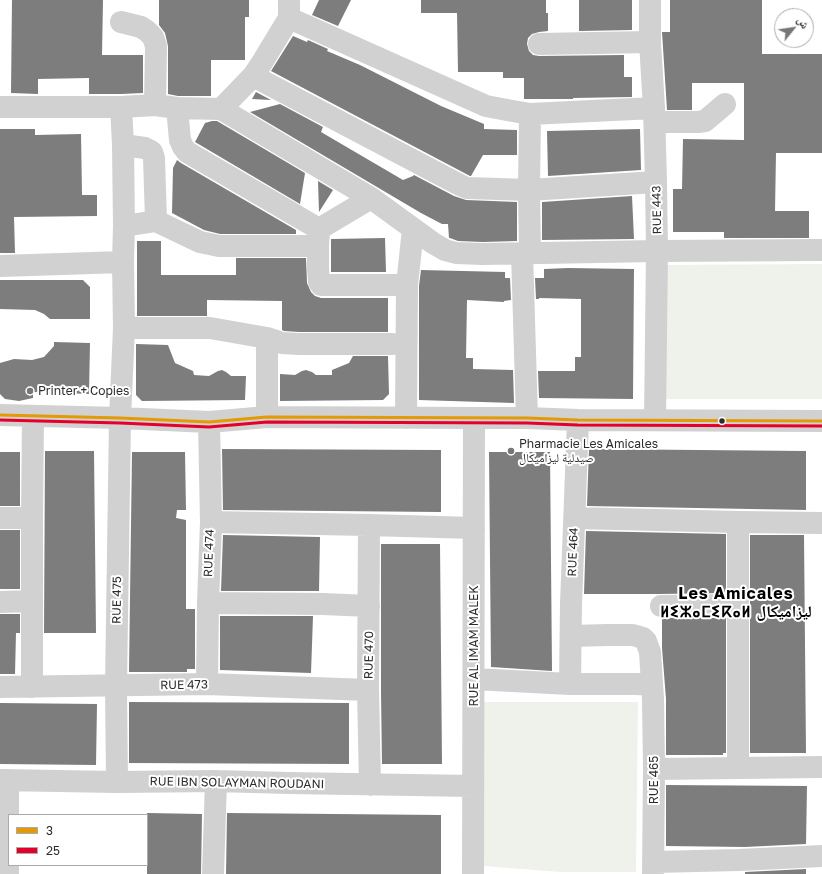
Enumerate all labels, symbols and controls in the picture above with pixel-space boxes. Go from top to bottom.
north arrow [774,8,814,48]
text: ش [795,14,813,31]
street label: RUE 443 [649,185,665,235]
place label: Printer + Copies [38,384,129,398]
marker: Printer + Copies [25,386,35,396]
unlabelled marker [717,416,727,426]
place label: Pharmacie Les Amicales صيدلية ليزاميكال [519,437,658,465]
marker: Pharmacie Les Amicales صيدلية ليزاميكال [506,446,516,456]
street label: RUE 464 [565,527,581,577]
street label: RUE 474 [201,529,217,577]
street label: RUE 475 [109,576,125,624]
district label: Les Amicales ⵍⵉⵣⴰⵎⵉⴽⴰⵍ ليزاميكال [665,584,807,622]
street label: RUE AL IMAM MALEK [467,585,481,707]
street label: RUE 470 [361,631,377,679]
street label: RUE 473 [160,677,208,693]
street label: RUE 465 [647,756,661,804]
street label: RUE IBN SOLAYMAN ROUDANI [150,774,324,792]
legend [8,814,148,866]
text: 3 [46,823,53,838]
text: 25 [46,843,60,858]

